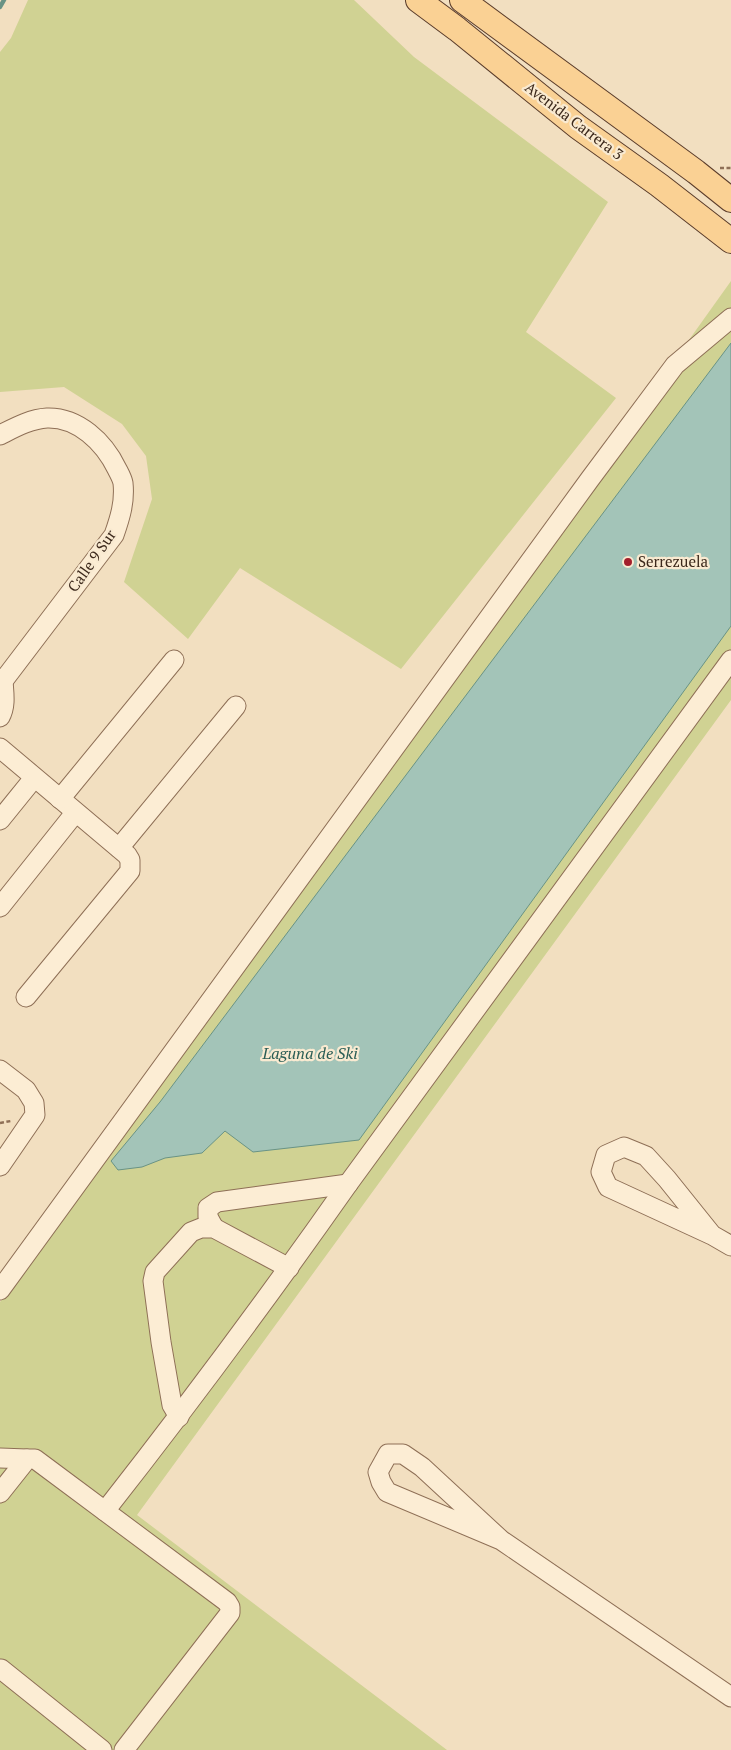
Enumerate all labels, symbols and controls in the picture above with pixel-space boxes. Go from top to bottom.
street label: Avenida Carrera 3 [521,77,628,164]
street label: Calle 9 Sur [62,525,120,595]
place label: Serrezuela [638,551,708,571]
marker: Serrezuela [622,556,634,568]
water label: Laguna de Ski [261,1042,358,1064]

